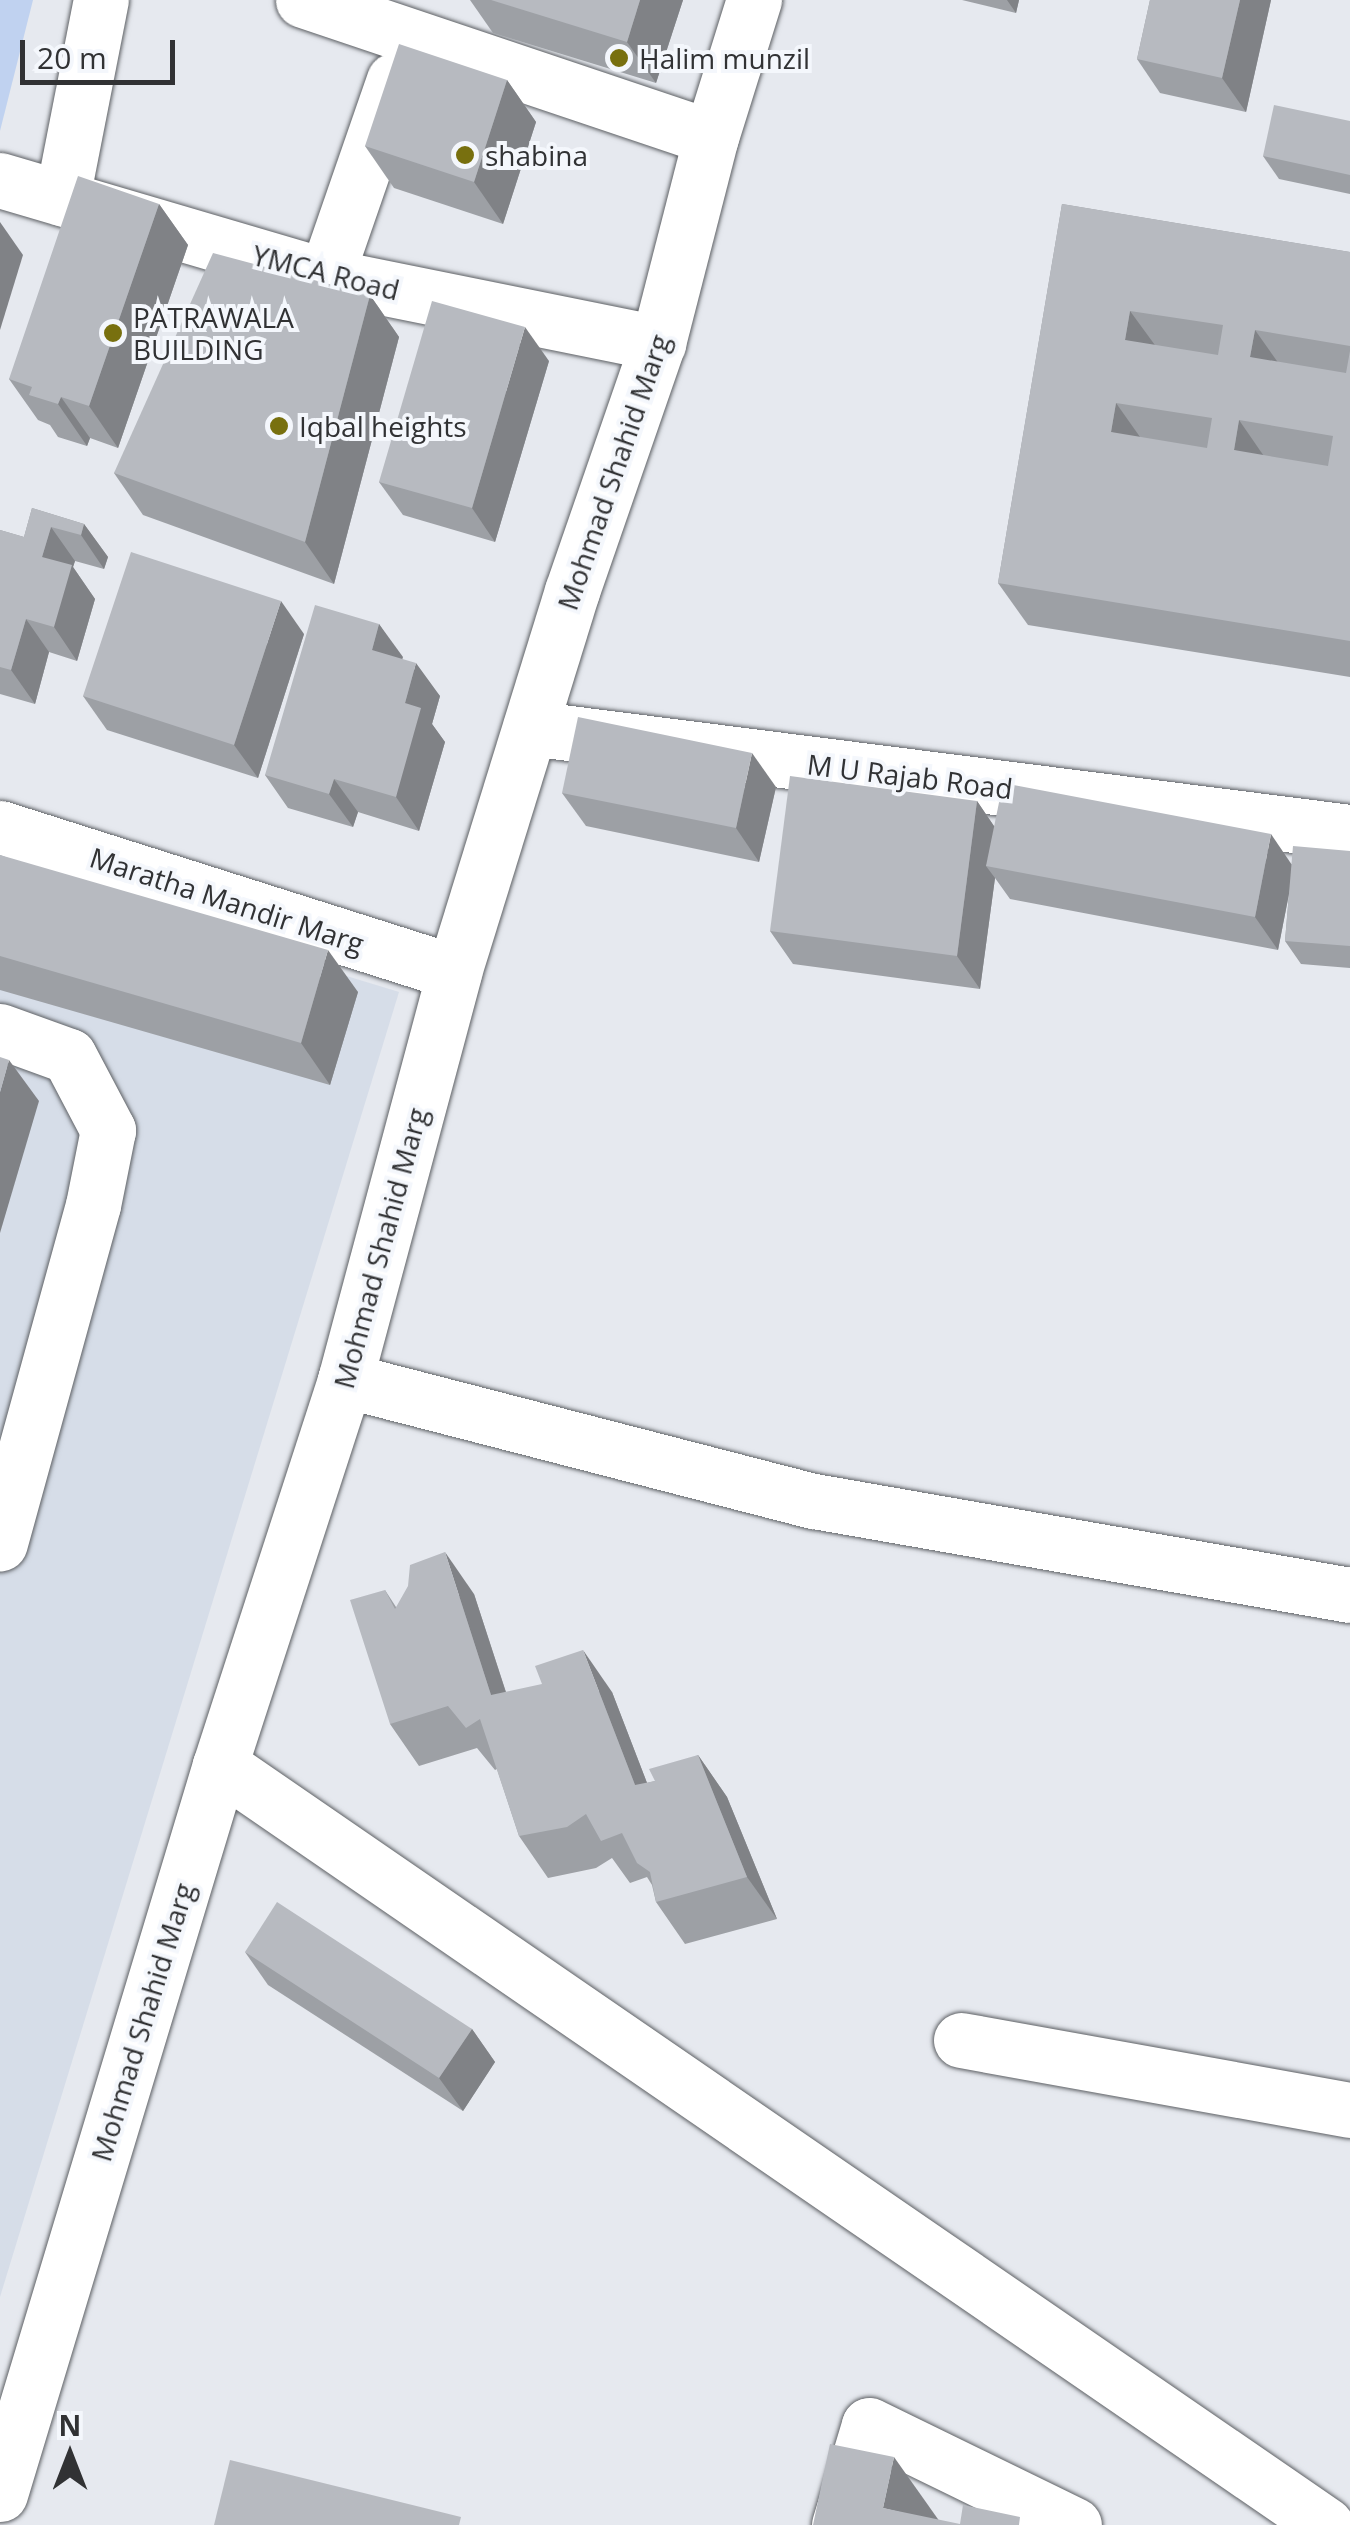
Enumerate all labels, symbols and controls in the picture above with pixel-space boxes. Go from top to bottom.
scale bar [25,20,180,82]
text: 20 m [37,37,107,78]
place label: Halim munzil [639,41,810,75]
marker: Halim munzil [608,47,630,69]
place label: shabina [485,138,588,172]
marker: shabina [454,144,476,166]
street label: YMCA Road [249,238,403,306]
place label: PATRAWALA BUILDING [133,300,294,366]
marker: PATRAWALA BUILDING [102,322,124,344]
street label: Mohmad Shahid Marg [550,330,676,614]
place label: Iqbal heights [299,409,467,443]
marker: Iqbal heights [268,415,290,437]
street label: M U Rajab Road [805,747,1015,805]
street label: Maratha Mandir Marg [86,840,368,960]
street label: Mohmad Shahid Marg [326,1104,434,1392]
street label: Mohmad Shahid Marg [84,1879,200,2165]
north arrow [20,2405,120,2505]
text: N [59,2406,81,2444]

